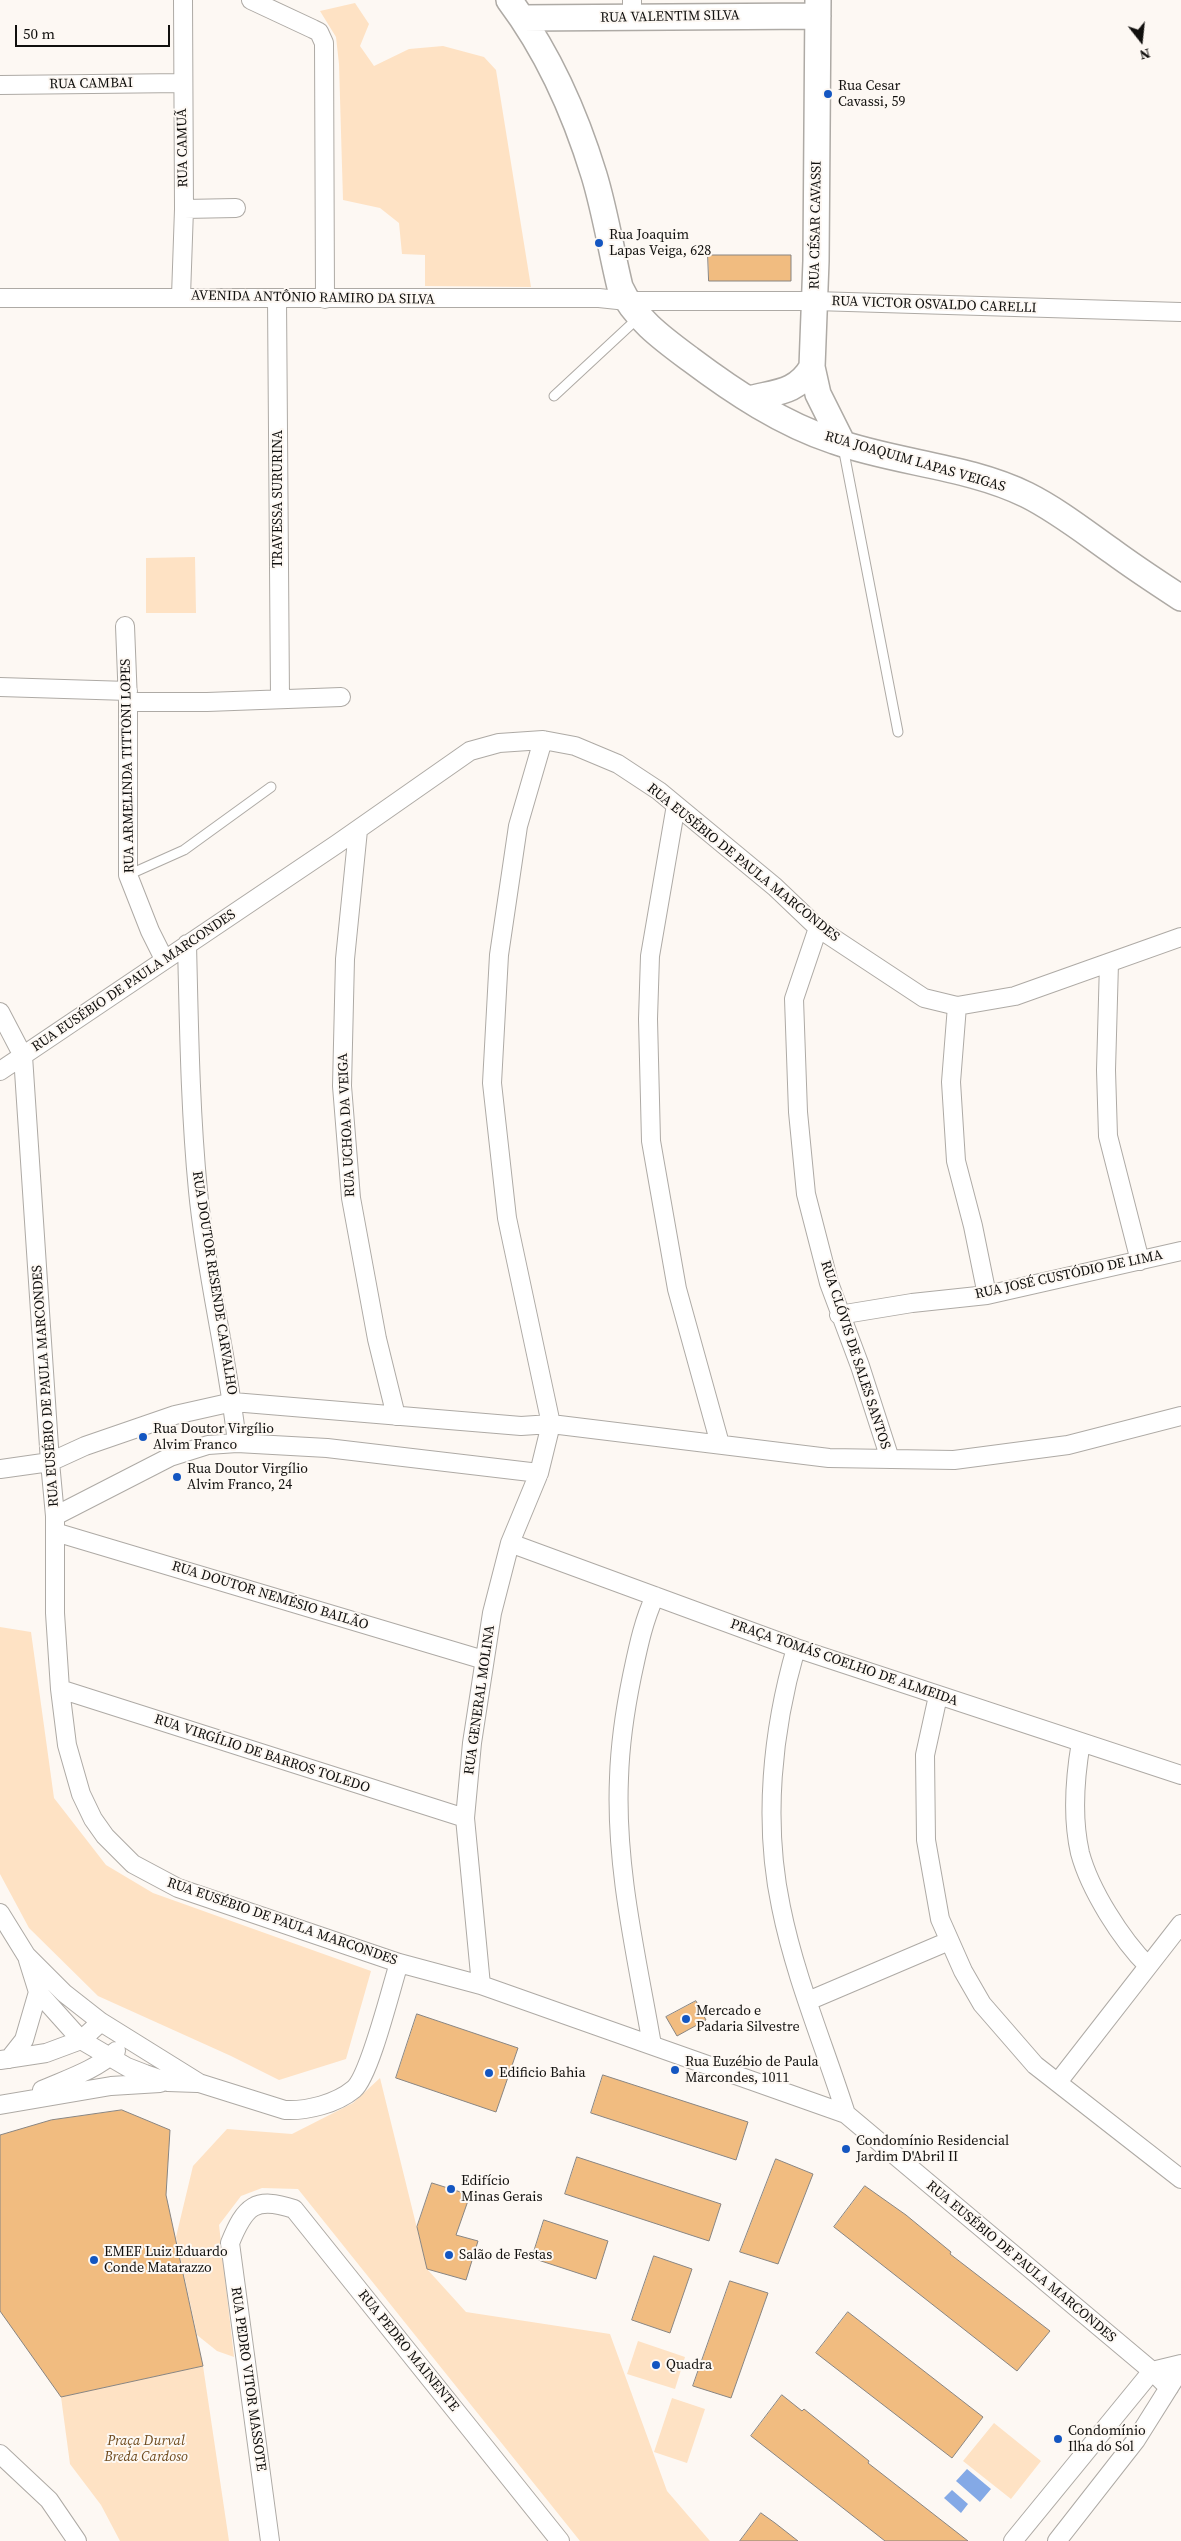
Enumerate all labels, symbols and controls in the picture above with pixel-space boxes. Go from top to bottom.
street label: RUA VALENTIM SILVA [600,7,740,27]
scale bar [18,15,172,47]
north arrow [1116,15,1166,65]
text: 50 m [23,23,55,44]
text: N [1137,43,1153,65]
street label: RUA CAMBAI [49,75,133,93]
place label: Rua Cesar Cavassi, 59 [838,78,905,110]
marker: Rua Cesar Cavassi, 59 [822,88,834,100]
street label: RUA CAMUÃ [174,108,192,188]
street label: RUA CÉSAR CAVASSI [806,160,826,290]
place label: Rua Joaquim Lapas Veiga, 628 [609,227,711,260]
marker: Rua Joaquim Lapas Veiga, 628 [593,237,605,249]
street label: AVENIDA ANTÔNIO RAMIRO DA SILVA [191,287,435,309]
street label: RUA VICTOR OSVALDO CARELLI [831,293,1037,317]
street label: RUA JOAQUIM LAPAS VEIGAS [823,428,1007,496]
street label: TRAVESSA SURURINA [270,430,286,568]
street label: RUA ARMELINDA TITTONI LOPES [118,658,138,874]
street label: RUA EUSÉBIO DE PAULA MARCONDES [643,780,843,946]
street label: RUA EUSÉBIO DE PAULA MARCONDES [29,906,239,1056]
street label: RUA UCHOA DA VEIGA [335,1052,359,1198]
street label: RUA DOUTOR RESENDE CARVALHO [188,1170,240,1396]
street label: RUA JOSÉ CUSTÓDIO DE LIMA [974,1247,1164,1303]
street label: RUA CLÓVIS DE SALES SANTOS [816,1258,894,1452]
street label: RUA EUSÉBIO DE PAULA MARCONDES [29,1264,63,1508]
place label: Rua Doutor Virgílio Alvim Franco [153,1421,274,1454]
marker: Rua Doutor Virgílio Alvim Franco [137,1431,149,1443]
place label: Rua Doutor Virgílio Alvim Franco, 24 [187,1461,308,1494]
marker: Rua Doutor Virgílio Alvim Franco, 24 [171,1471,183,1483]
street label: RUA DOUTOR NEMÉSIO BAILÃO [170,1558,370,1634]
street label: PRAÇA TOMÁS COELHO DE ALMEIDA [728,1616,960,1710]
street label: RUA GENERAL MOLINA [461,1624,499,1776]
street label: RUA VIRGÍLIO DE BARROS TOLEDO [152,1711,372,1797]
street label: RUA EUSÉBIO DE PAULA MARCONDES [165,1875,399,1969]
place label: Mercado e Padaria Silvestre [696,2003,800,2035]
marker: Mercado e Padaria Silvestre [680,2013,692,2025]
place label: Rua Euzébio de Paula Marcondes, 1011 [685,2054,819,2086]
marker: Rua Euzébio de Paula Marcondes, 1011 [669,2064,681,2076]
place label: Edificio Bahia [499,2065,586,2081]
marker: Edificio Bahia [483,2067,495,2079]
place label: Condomínio Residencial Jardim D'Abril II [856,2133,1009,2166]
marker: Condomínio Residencial Jardim D'Abril II [840,2143,852,2155]
place label: Edifício Minas Gerais [461,2173,543,2206]
street label: RUA EUSÉBIO DE PAULA MARCONDES [923,2178,1119,2346]
marker: Edifício Minas Gerais [445,2183,457,2195]
place label: EMEF Luiz Eduardo Conde Matarazzo [104,2244,228,2276]
place label: Salão de Festas [459,2247,552,2263]
marker: Salão de Festas [443,2249,455,2261]
marker: EMEF Luiz Eduardo Conde Matarazzo [88,2254,100,2266]
street label: RUA PEDRO VITOR MASSOTE [227,2286,269,2472]
street label: RUA PEDRO MAINENTE [354,2287,462,2415]
place label: Quadra [666,2357,712,2373]
marker: Quadra [650,2359,662,2371]
place label: Condomínio Ilha do Sol [1068,2423,1146,2456]
park label: Praça Durval Breda Cardoso [104,2433,188,2466]
marker: Condomínio Ilha do Sol [1052,2433,1064,2445]

